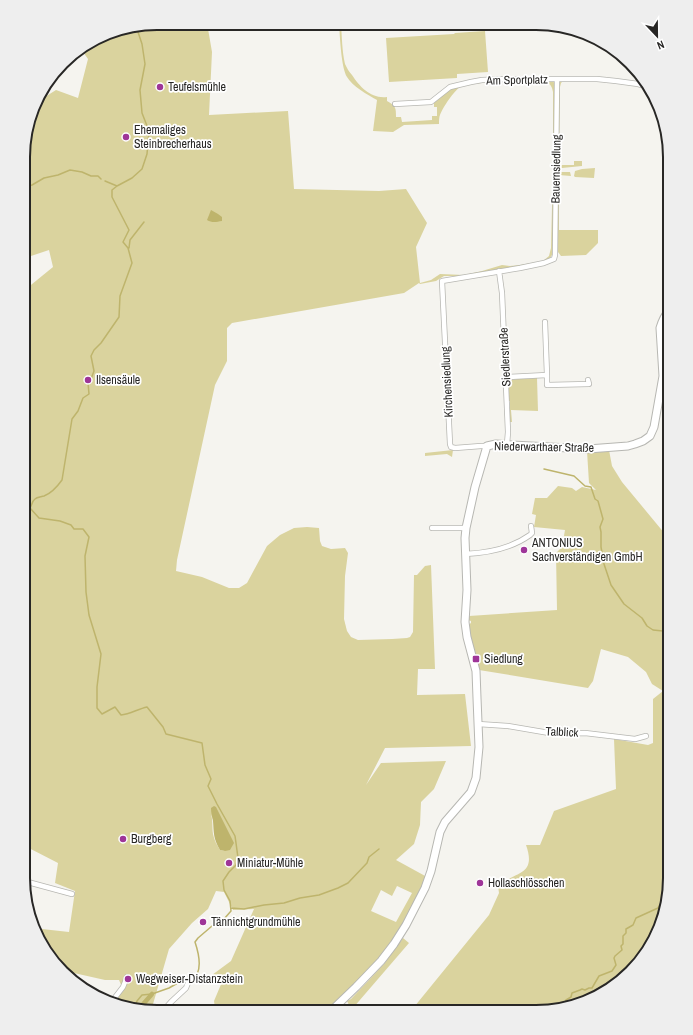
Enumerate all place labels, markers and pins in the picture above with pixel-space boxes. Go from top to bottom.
place label: Teufelsmühle [168,79,226,95]
marker: Teufelsmühle [155,82,165,92]
place label: Ehemaliges Steinbrecherhaus [134,122,212,152]
marker: Ehemaliges Steinbrecherhaus [121,132,131,142]
place label: Ilsensäule [96,372,140,388]
marker: Ilsensäule [83,375,93,385]
place label: ANTONIUS Sachverständigen GmbH [531,535,643,565]
marker: ANTONIUS Sachverständigen GmbH [519,545,529,555]
place label: Siedlung [484,651,523,667]
marker: Siedlung [471,654,481,664]
place label: Burgberg [131,831,172,847]
marker: Burgberg [118,834,128,844]
place label: Miniatur-Mühle [237,855,303,871]
marker: Miniatur-Mühle [224,858,234,868]
place label: Hollaschlösschen [488,875,565,891]
marker: Hollaschlösschen [475,878,485,888]
place label: Tännichtgrundmühle [211,914,300,930]
marker: Tännichtgrundmühle [198,917,208,927]
place label: Wegweiser-Distanzstein [136,971,243,987]
marker: Wegweiser-Distanzstein [123,974,133,984]

